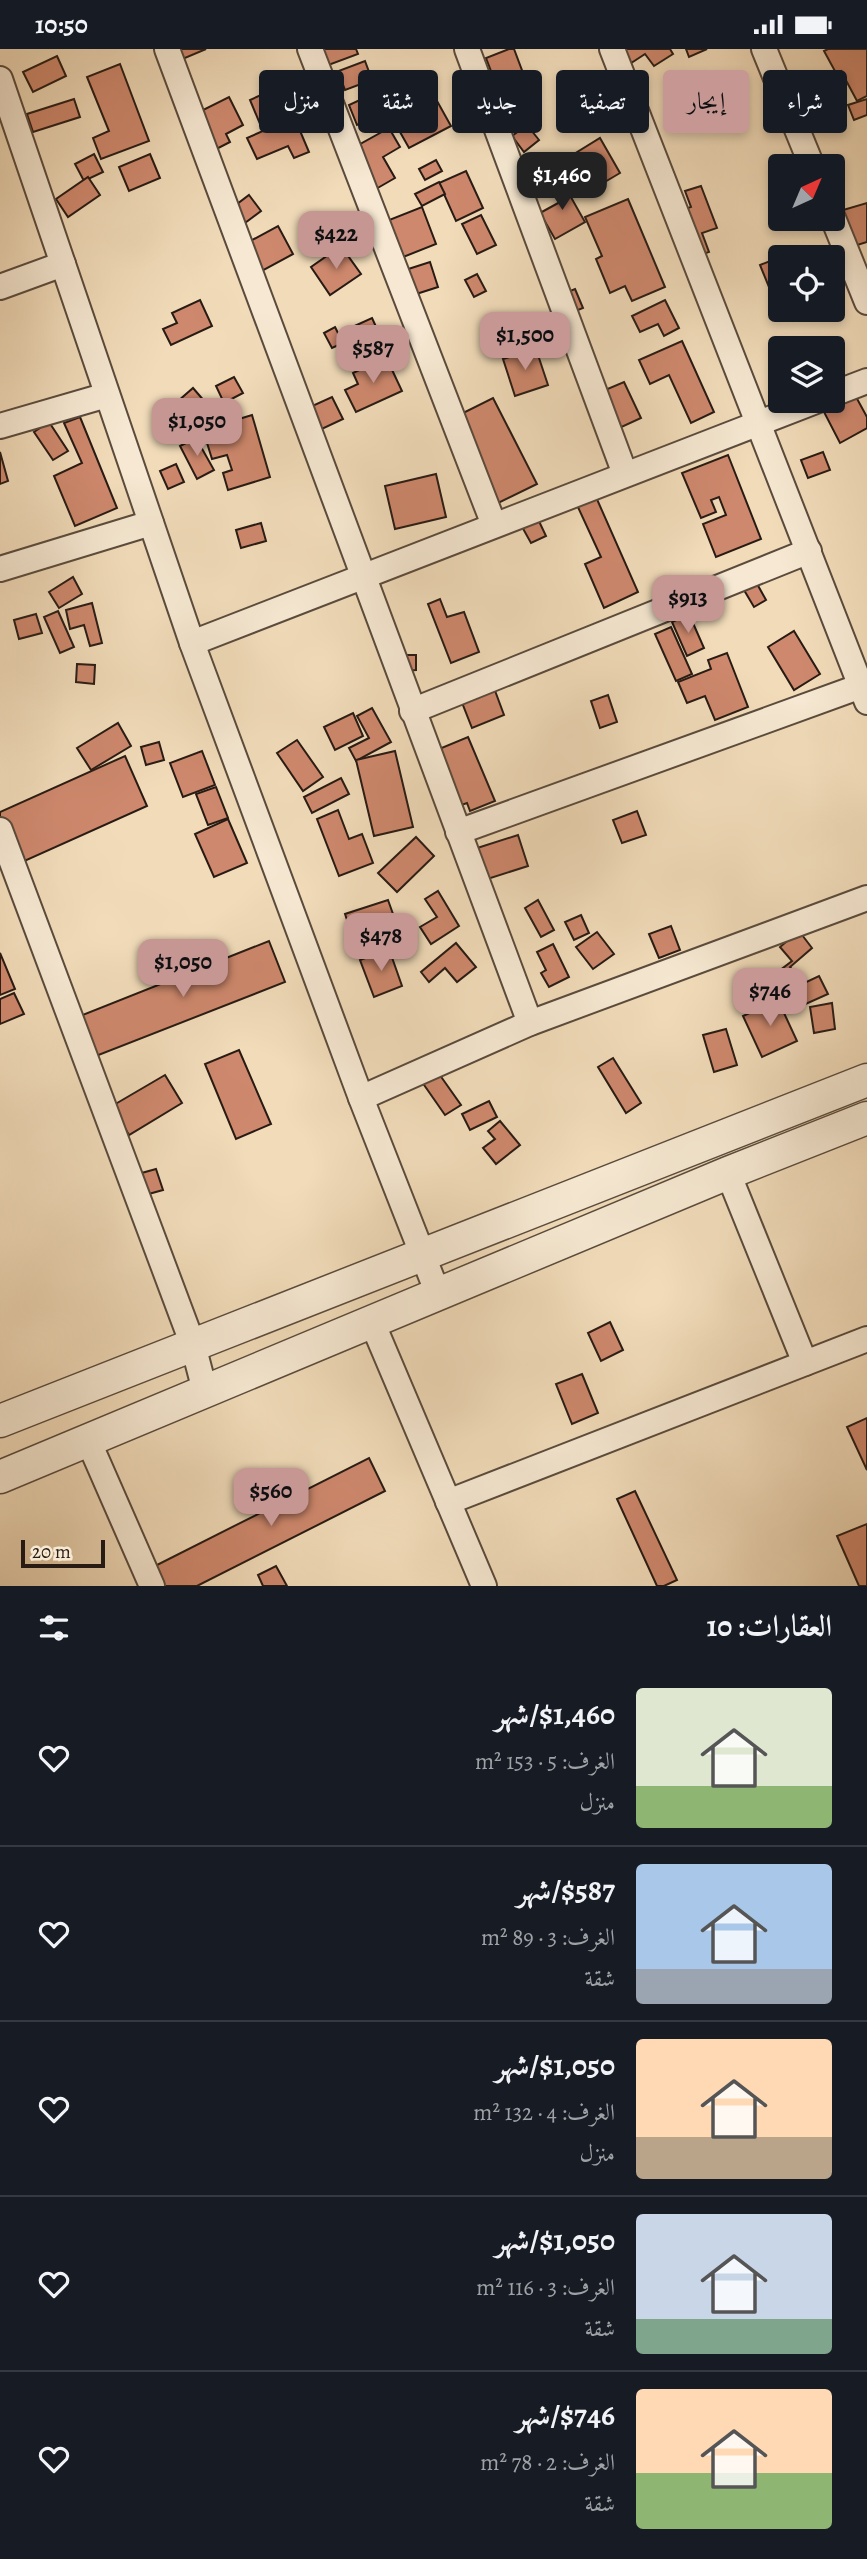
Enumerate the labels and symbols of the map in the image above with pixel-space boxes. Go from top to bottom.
pin: $1,460 [505,153,619,212]
north arrow [768,154,845,231]
pin: $422 [295,211,377,271]
pin: $1,500 [468,313,582,372]
pin: $587 [332,325,414,385]
pin: $1,050 [140,399,254,458]
pin: $913 [647,575,729,635]
pin: $478 [340,913,422,973]
pin: $1,050 [126,939,240,999]
pin: $746 [729,969,811,1028]
pin: $560 [230,1469,312,1528]
scale bar [21,1537,105,1569]

